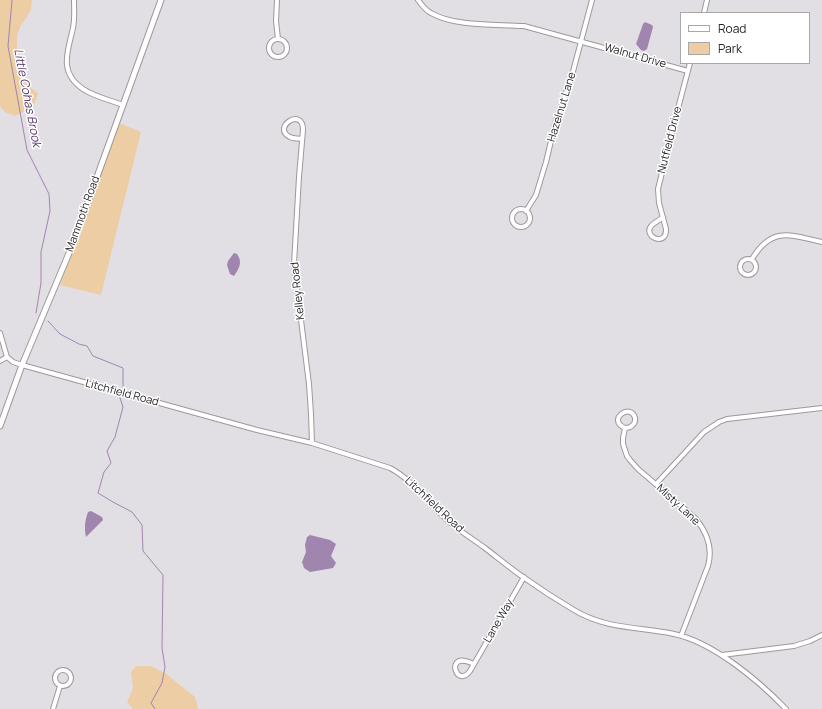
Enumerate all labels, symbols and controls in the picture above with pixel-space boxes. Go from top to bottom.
legend [680,12,810,64]
text: Road [718,20,746,37]
text: Park [718,40,742,57]
street label: Walnut Drive [602,41,668,71]
water label: Little Cohas Brook [10,48,44,148]
street label: Hazelnut Lane [545,70,579,144]
street label: Nutfield Drive [655,105,685,175]
street label: Mammoth Road [63,174,103,254]
street label: Kelley Road [288,261,308,321]
street label: Litchfield Road [84,377,160,409]
street label: Litchfield Road [402,474,466,536]
street label: Misty Lane [654,482,702,528]
street label: Lane Way [481,597,517,645]

